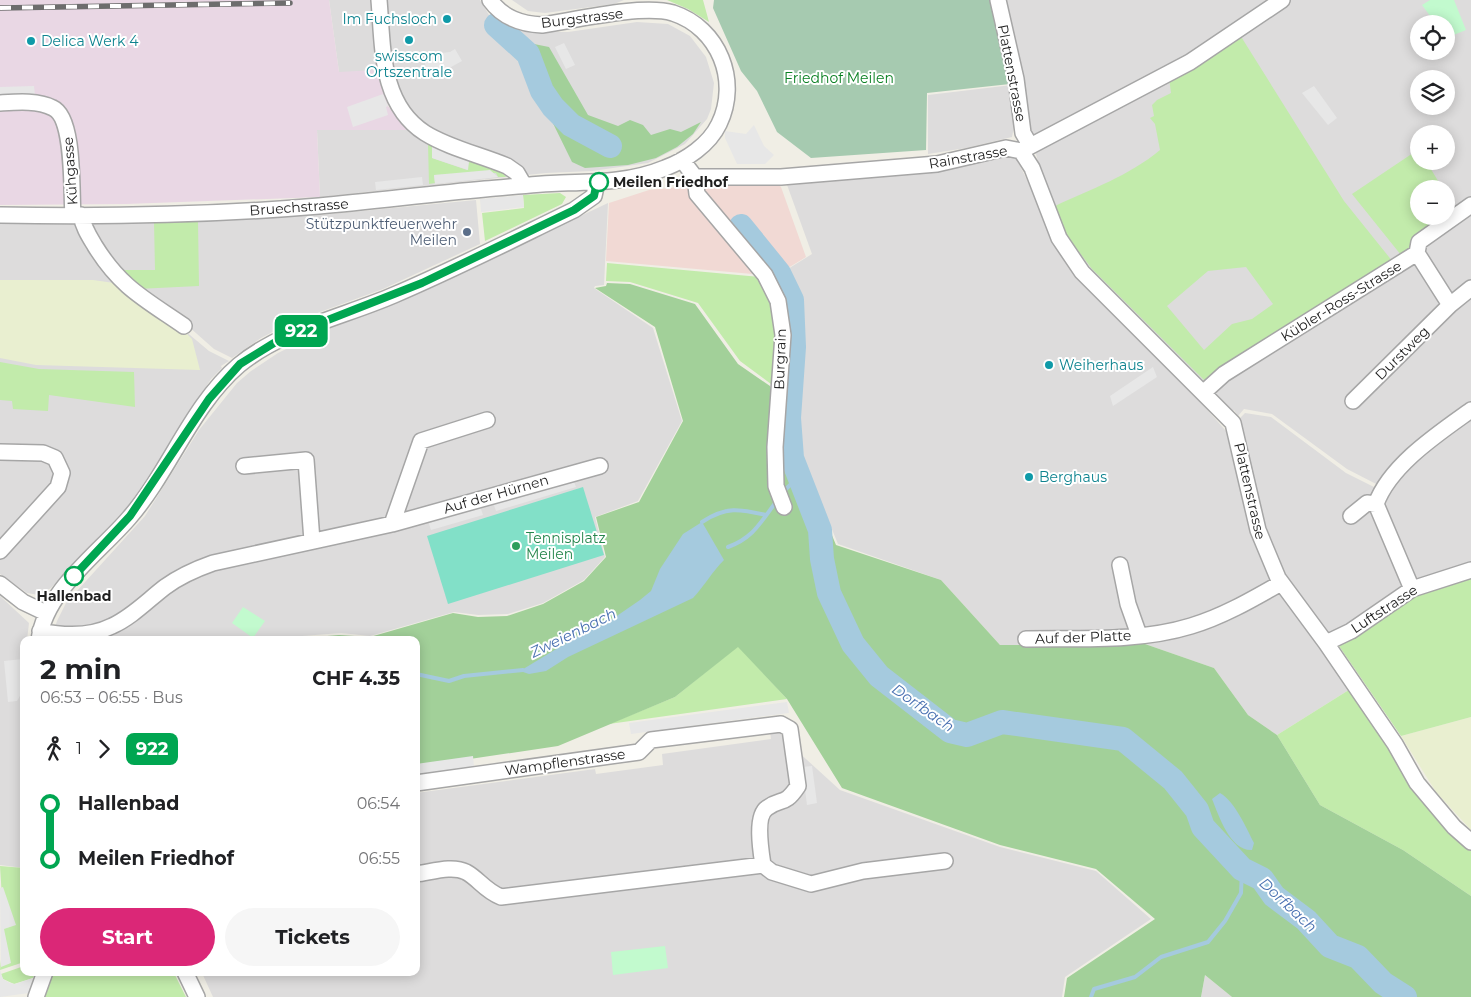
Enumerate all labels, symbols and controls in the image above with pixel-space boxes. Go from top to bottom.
street label: Burgstrasse [540,4,624,32]
place label: Im Fuchsloch [342,10,437,28]
marker: Im Fuchsloch [441,13,453,25]
map controls [1410,15,1455,225]
button: locate [1410,15,1455,60]
street label: Plattenstrasse [994,23,1030,123]
place label: Delica Werk 4 [41,32,139,50]
marker: swisscom Ortszentrale [403,34,415,46]
marker: Delica Werk 4 [25,35,37,47]
place label: swisscom Ortszentrale [366,47,452,81]
park label: Friedhof Meilen [784,69,894,87]
button: layers [1410,70,1455,115]
button: + [1410,125,1455,170]
street label: Kühgasse [59,136,81,206]
street label: Rainstrasse [927,141,1009,173]
marker: Meilen Friedhof [589,172,609,192]
place label: Meilen Friedhof [613,173,729,191]
button: − [1410,180,1455,225]
street label: Bruechstrasse [249,195,349,219]
place label: Stützpunktfeuerwehr Meilen [306,215,457,249]
marker: Stützpunktfeuerwehr Meilen [461,226,473,238]
street label: Kübler-Ross-Strasse [1277,257,1405,345]
line badge: 922 [272,315,330,347]
text: 922 [285,320,317,342]
street label: Durstweg [1371,322,1433,384]
street label: Burgrain [770,328,790,390]
place label: Weiherhaus [1059,356,1144,374]
marker: Weiherhaus [1043,359,1055,371]
street label: Plattenstrasse [1230,441,1270,541]
place label: Berghaus [1039,468,1107,486]
street label: Auf der Hürnen [441,470,551,518]
marker: Berghaus [1023,471,1035,483]
place label: Tennisplatz Meilen [526,529,606,563]
marker: Tennisplatz Meilen [510,540,522,552]
marker: Hallenbad [64,566,84,586]
street label: Luftstrasse [1347,581,1421,637]
place label: Hallenbad [37,587,111,605]
water label: Zweienbach [526,603,619,662]
street label: Auf der Platte [1035,626,1131,648]
text: 2 min [40,652,122,686]
text: CHF 4.35 [312,667,400,690]
water label: Dorfbach [888,679,958,736]
text: 06:53 – 06:55 · Bus [40,688,183,707]
icon: walk [40,735,68,763]
icon: forward [90,735,118,763]
text: 922 [136,738,168,760]
text: 1 [76,739,82,758]
street label: Wampflenstrasse [503,745,627,779]
text: Hallenbad [78,792,180,815]
text: 06:54 [357,794,400,813]
text: Meilen Friedhof [78,847,234,870]
text: 06:55 [358,849,400,868]
water label: Dorfbach [1256,873,1321,936]
button: Start [40,908,215,966]
button: Tickets [225,908,400,966]

